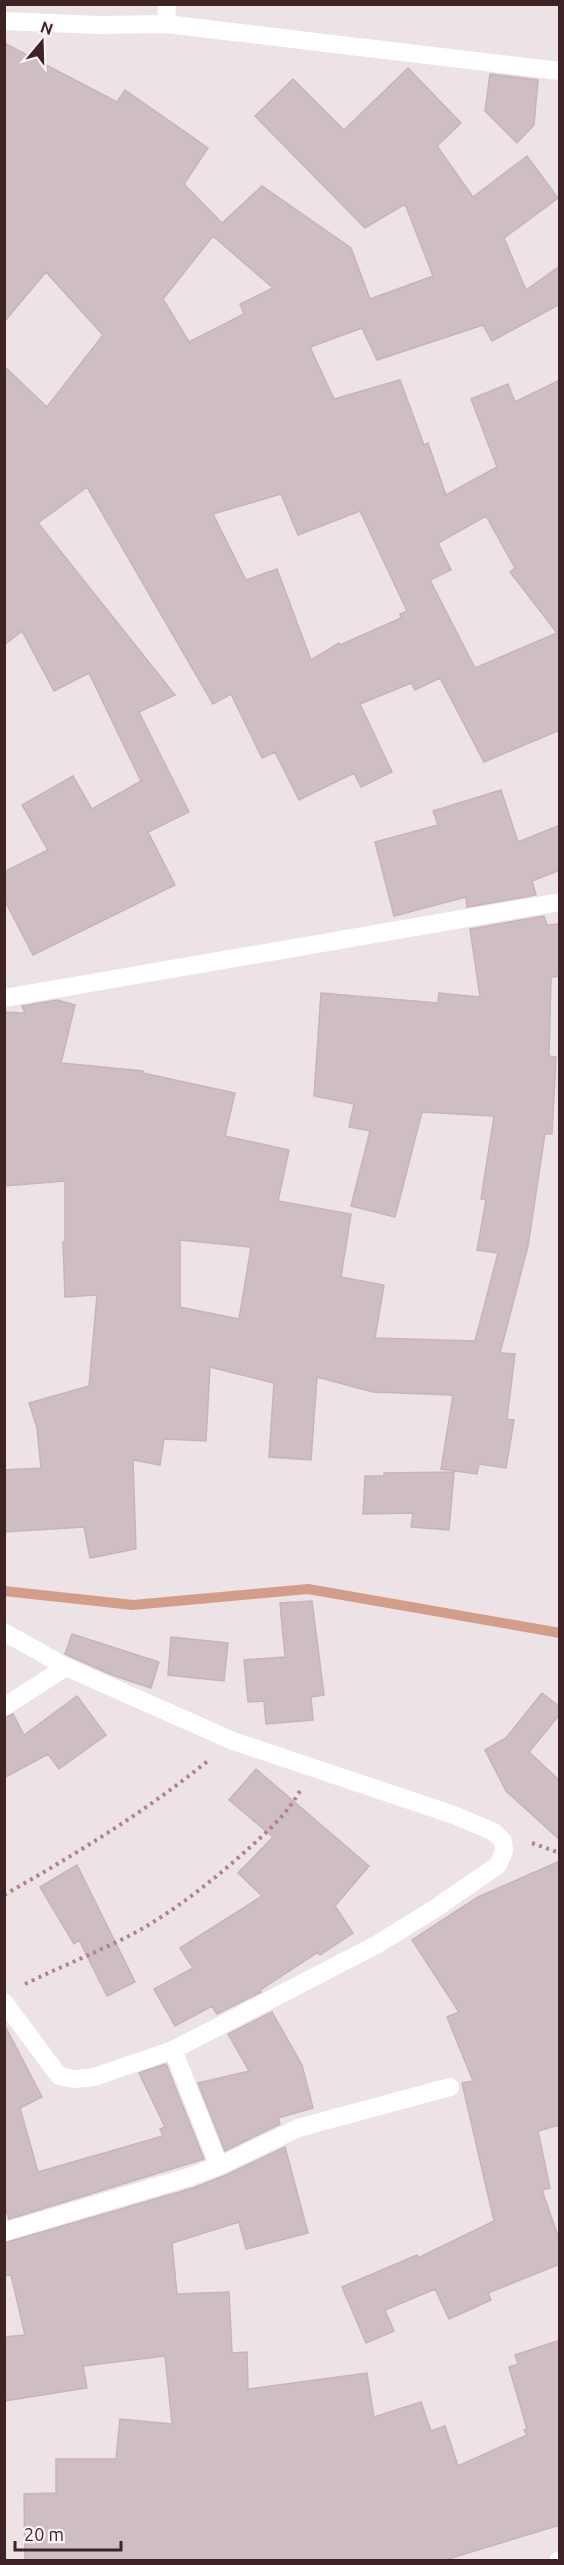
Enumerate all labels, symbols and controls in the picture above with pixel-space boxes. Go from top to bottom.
north arrow [12,12,72,72]
text: N [38,17,55,38]
scale bar [15,2514,122,2552]
text: 20 m [24,2524,64,2544]

